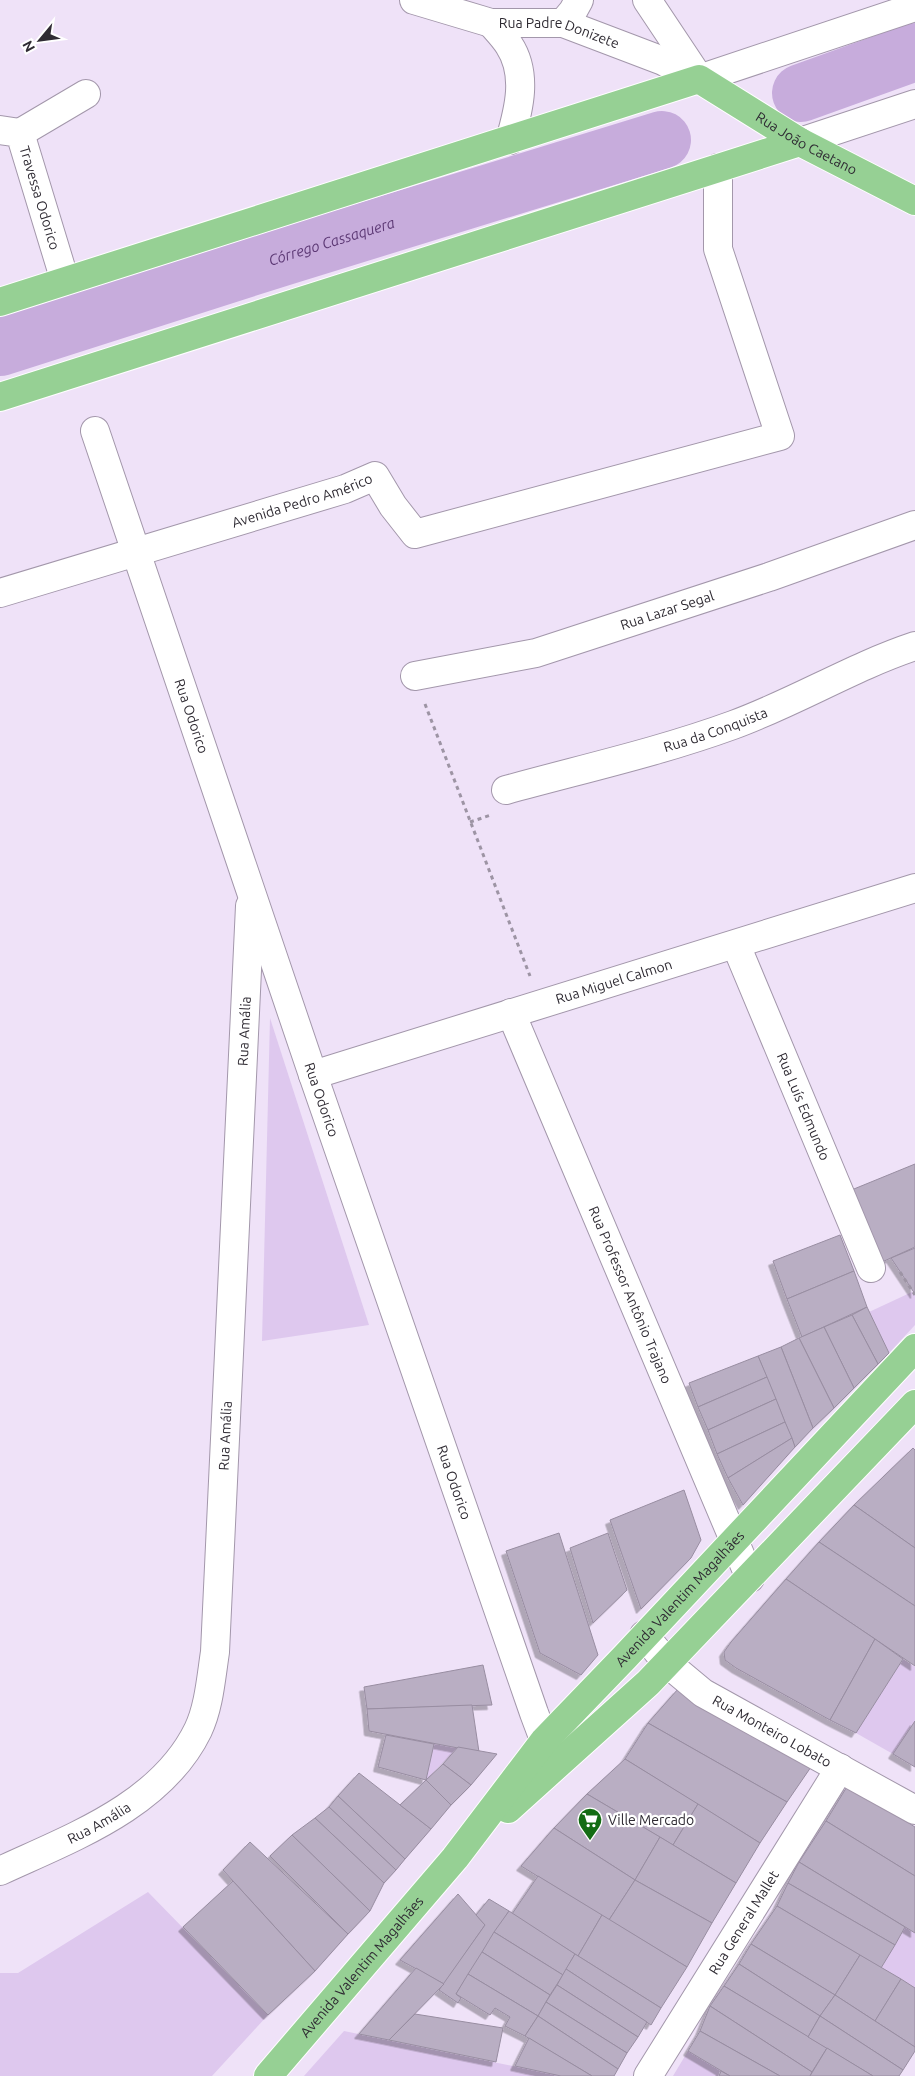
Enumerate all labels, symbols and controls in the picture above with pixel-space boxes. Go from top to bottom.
north arrow [15,15,65,65]
street label: Rua Padre Donizete [499,15,622,52]
text: N [19,38,38,55]
street label: Rua João Caetano [753,109,860,178]
street label: Travessa Odorico [16,144,63,252]
water label: Córrego Cassaquera [266,214,397,269]
street label: Avenida Pedro Américo [230,470,375,531]
street label: Rua Lazar Segal [618,587,716,633]
street label: Rua Odorico [171,677,212,756]
street label: Rua da Conquista [662,704,770,755]
street label: Rua Miguel Calmon [554,956,674,1007]
street label: Rua Amália [235,996,254,1066]
street label: Rua Luís Edmundo [774,1050,833,1163]
street label: Rua Odorico [301,1060,342,1139]
street label: Rua Professor Antônio Trajano [586,1204,675,1386]
street label: Rua Amália [216,1400,235,1471]
street label: Rua Odorico [434,1443,474,1522]
street label: Avenida Valentim Magalhães [612,1527,747,1670]
street label: Rua Monteiro Lobato [710,1692,834,1770]
street label: Rua Amália [65,1799,134,1847]
supermarket icon: Ville Mercado [577,1807,603,1841]
place label: Ville Mercado [608,1812,694,1828]
street label: Rua General Mallet [705,1867,782,1977]
street label: Avenida Valentim Magalhães [297,1893,427,2040]

